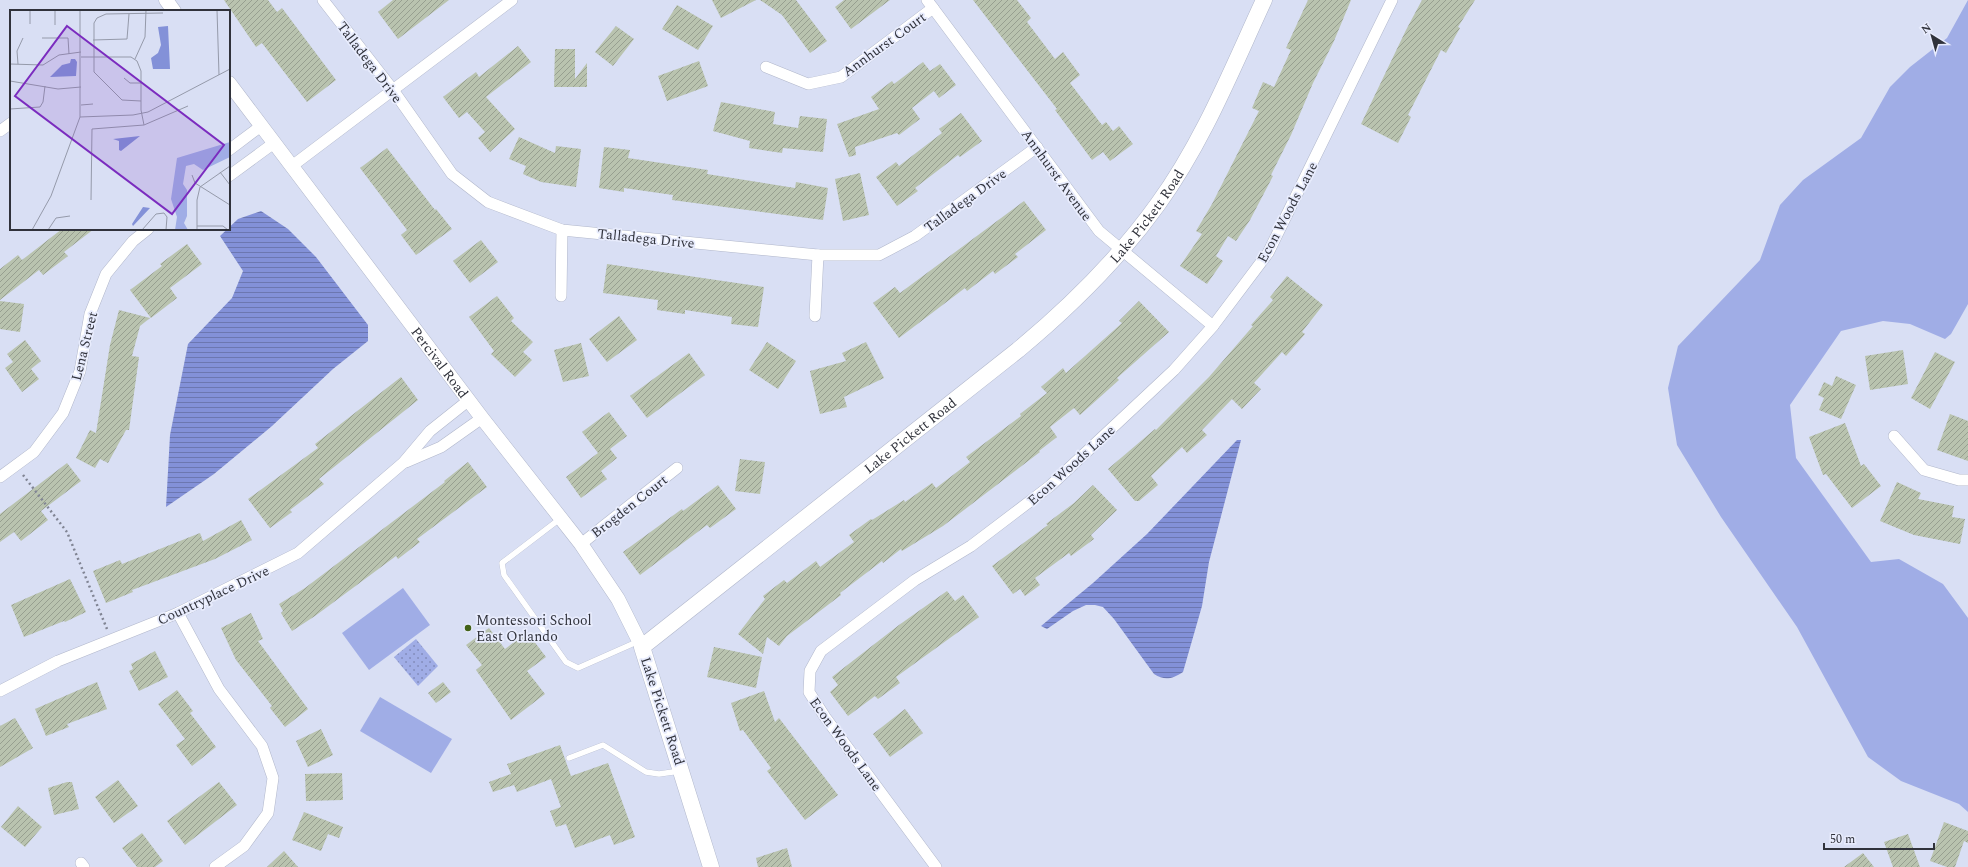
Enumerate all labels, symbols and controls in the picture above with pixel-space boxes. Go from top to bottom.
street label: Annhurst Court [838,7,930,82]
inset map [10,10,230,230]
north arrow [1912,16,1952,56]
street label: Talladega Drive [332,17,407,108]
text: N [1918,19,1935,38]
street label: Annhurst Avenue [1016,125,1097,226]
street label: Econ Woods Lane [1252,158,1323,266]
street label: Talladega Drive [920,163,1011,238]
street label: Lake Pickett Road [1105,165,1190,268]
street label: Talladega Drive [596,223,696,254]
street label: Lena Street [66,309,103,383]
street label: Percival Road [406,322,474,403]
street label: Lake Pickett Road [859,392,961,479]
street label: Econ Woods Lane [1023,420,1120,511]
street label: Brogden Court [587,470,672,543]
street label: Countryplace Drive [154,560,273,631]
place label: Montessori School East Orlando [476,610,592,647]
marker: Montessori School East Orlando [463,623,473,633]
street label: Lake Pickett Road [635,654,690,768]
street label: Econ Woods Lane [804,693,887,796]
scale bar [1824,825,1934,851]
text: 50 m [1830,830,1855,849]

